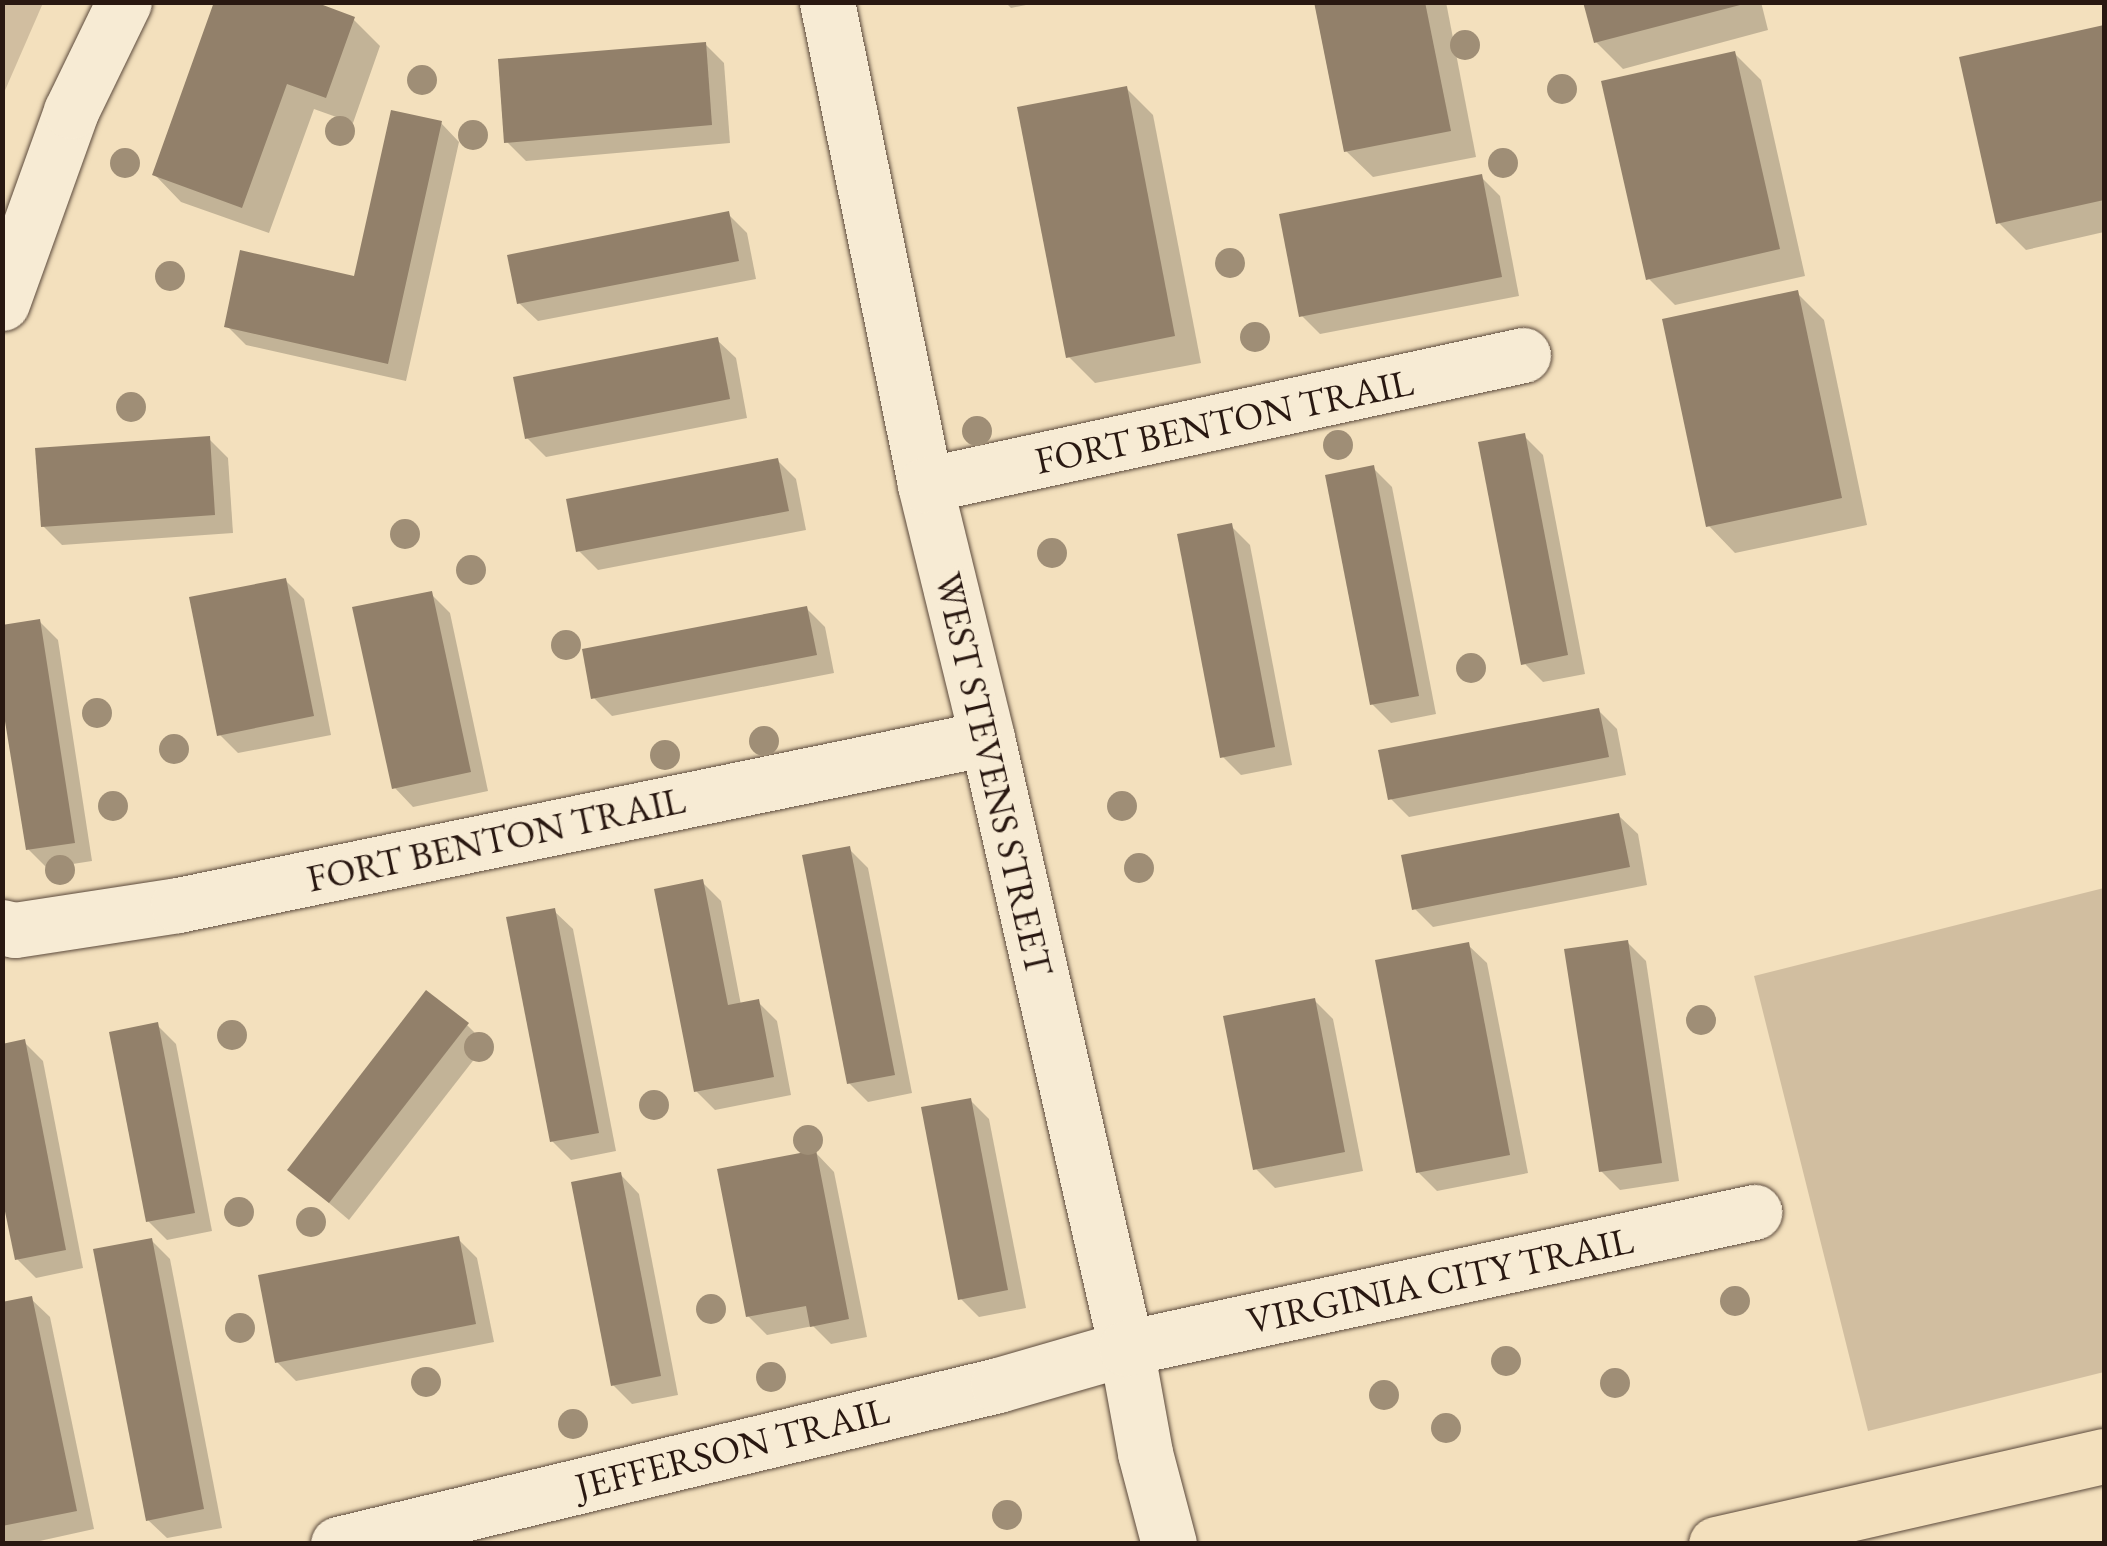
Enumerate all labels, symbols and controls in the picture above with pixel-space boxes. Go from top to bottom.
street label: FORT BENTON TRAIL [1031,359,1417,483]
street label: WEST STEVENS STREET [925,568,1063,980]
street label: FORT BENTON TRAIL [303,777,689,901]
street label: VIRGINIA CITY TRAIL [1243,1217,1637,1343]
street label: JEFFERSON TRAIL [570,1387,894,1509]

